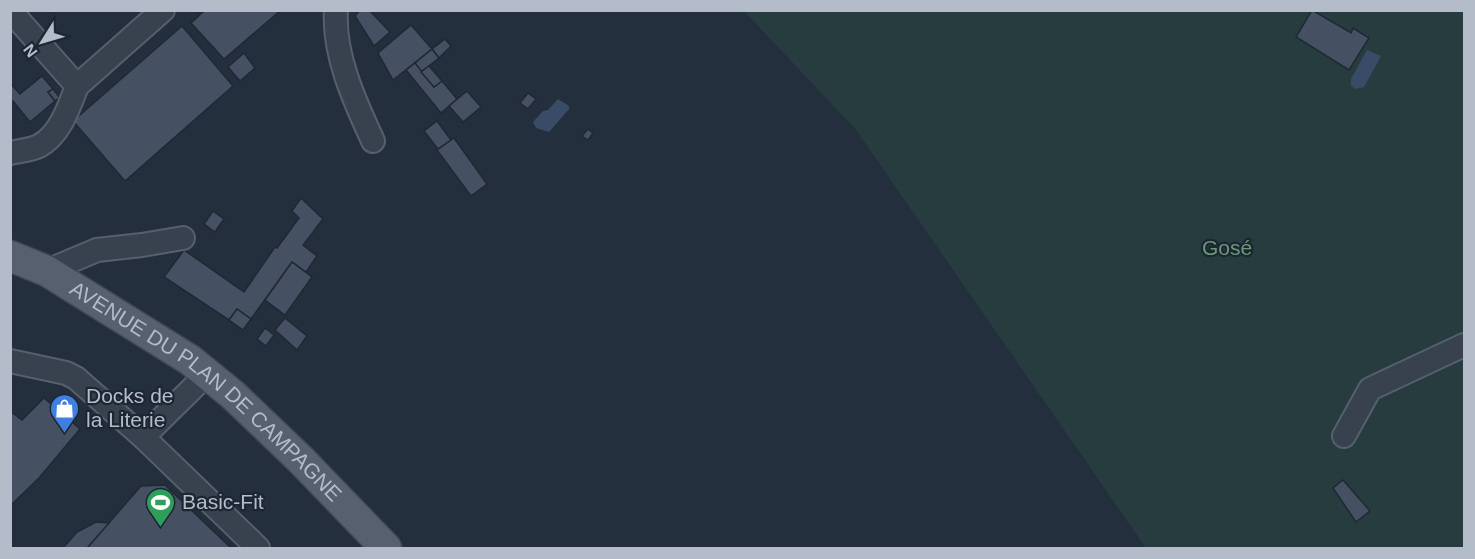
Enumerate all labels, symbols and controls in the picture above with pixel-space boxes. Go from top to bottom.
north arrow [12,12,72,72]
text: N [20,41,41,60]
park label: Gosé [1202,236,1252,259]
street label: AVENUE DU PLAN DE CAMPAGNE [66,276,346,506]
place label: Docks de la Literie [86,384,174,431]
shop icon: Docks de la Literie [49,392,81,434]
sports icon: Basic-Fit [145,486,177,528]
place label: Basic-Fit [182,490,264,513]

